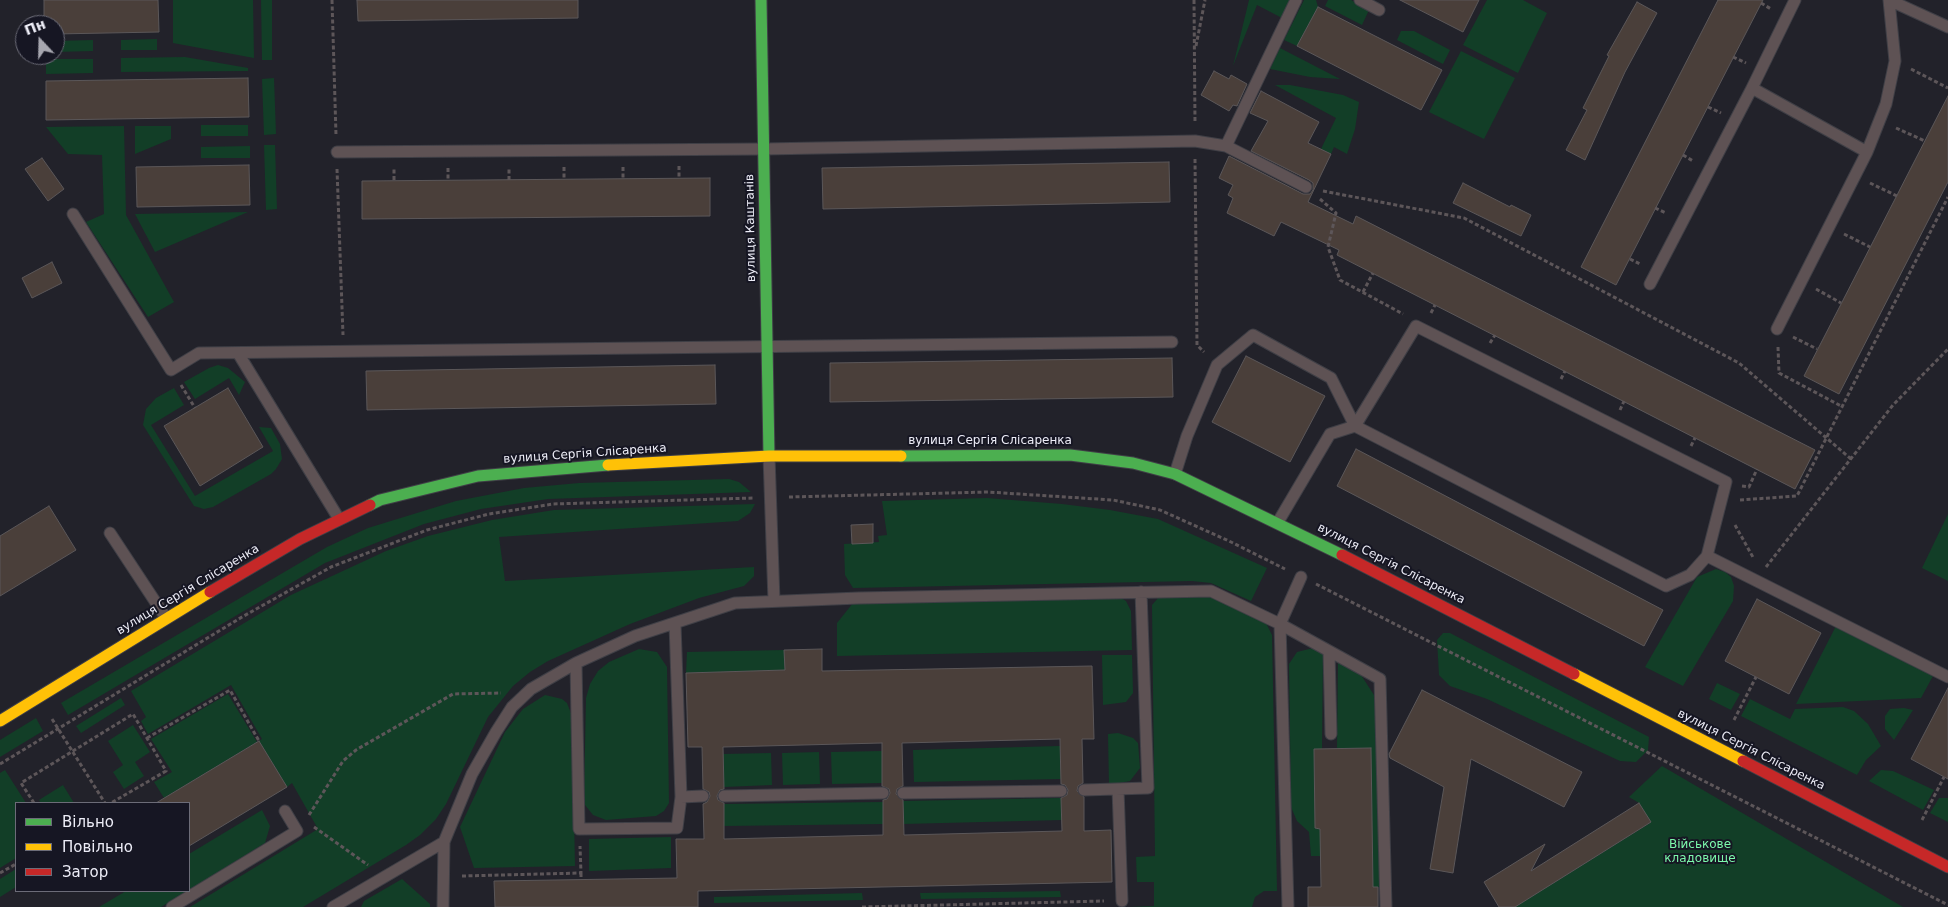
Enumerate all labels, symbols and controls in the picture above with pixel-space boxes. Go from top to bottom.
north arrow [15,15,65,65]
text: Пн [22,16,48,38]
street label: вулиця Каштанів [743,174,759,282]
street label: вулиця Сергія Слісаренка [908,434,1072,448]
street label: вулиця Сергія Слісаренка [503,441,667,467]
street label: вулиця Сергія Слісаренка [1315,520,1467,608]
street label: вулиця Сергія Слісаренка [114,542,262,638]
street label: вулиця Сергія Слісаренка [1675,706,1827,794]
legend [15,802,190,892]
text: Вільно [62,813,114,831]
text: Повільно [62,838,133,856]
park label: Військове кладовище [1664,838,1736,866]
text: Затор [62,863,108,881]

